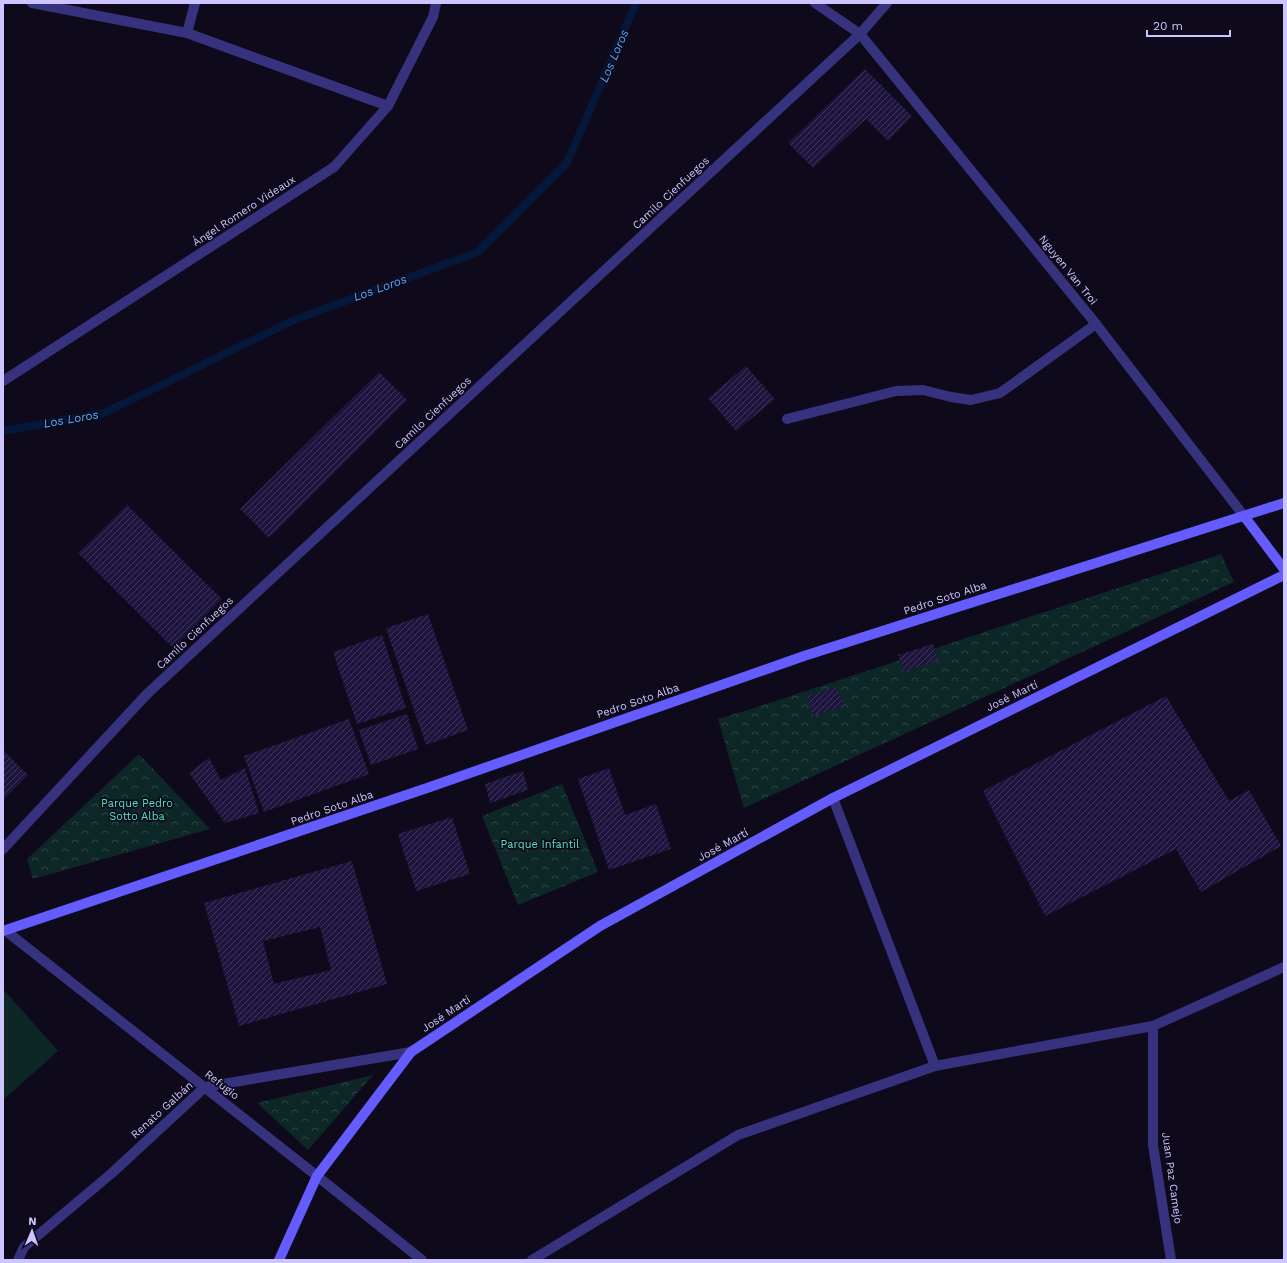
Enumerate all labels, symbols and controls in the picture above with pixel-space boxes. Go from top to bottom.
scale bar [1147,12,1230,38]
text: 20 m [1153,19,1183,33]
water label: Los Loros [597,28,631,84]
street label: Camilo Cienfuegos [630,154,712,232]
street label: Ángel Romero Videaux [190,172,298,249]
street label: Nguyen Van Troi [1036,233,1100,307]
water label: Los Loros [351,272,409,304]
street label: Camilo Cienfuegos [392,374,474,452]
water label: Los Loros [42,407,100,431]
street label: Pedro Soto Alba [902,578,988,618]
street label: Camilo Cienfuegos [154,594,236,672]
street label: José Martí [984,678,1040,714]
street label: Pedro Soto Alba [595,681,681,721]
street label: Pedro Soto Alba [289,788,375,828]
park label: Parque Pedro Sotto Alba [101,797,173,823]
street label: José Martí [695,826,751,864]
park label: Parque Infantil [501,838,580,851]
street label: José Martí [419,993,473,1035]
street label: Refugio [202,1068,242,1102]
street label: Renato Galbán [128,1079,196,1141]
street label: Juan Paz Camejo [1159,1131,1185,1225]
north arrow [12,1211,52,1251]
text: N [28,1215,37,1228]

